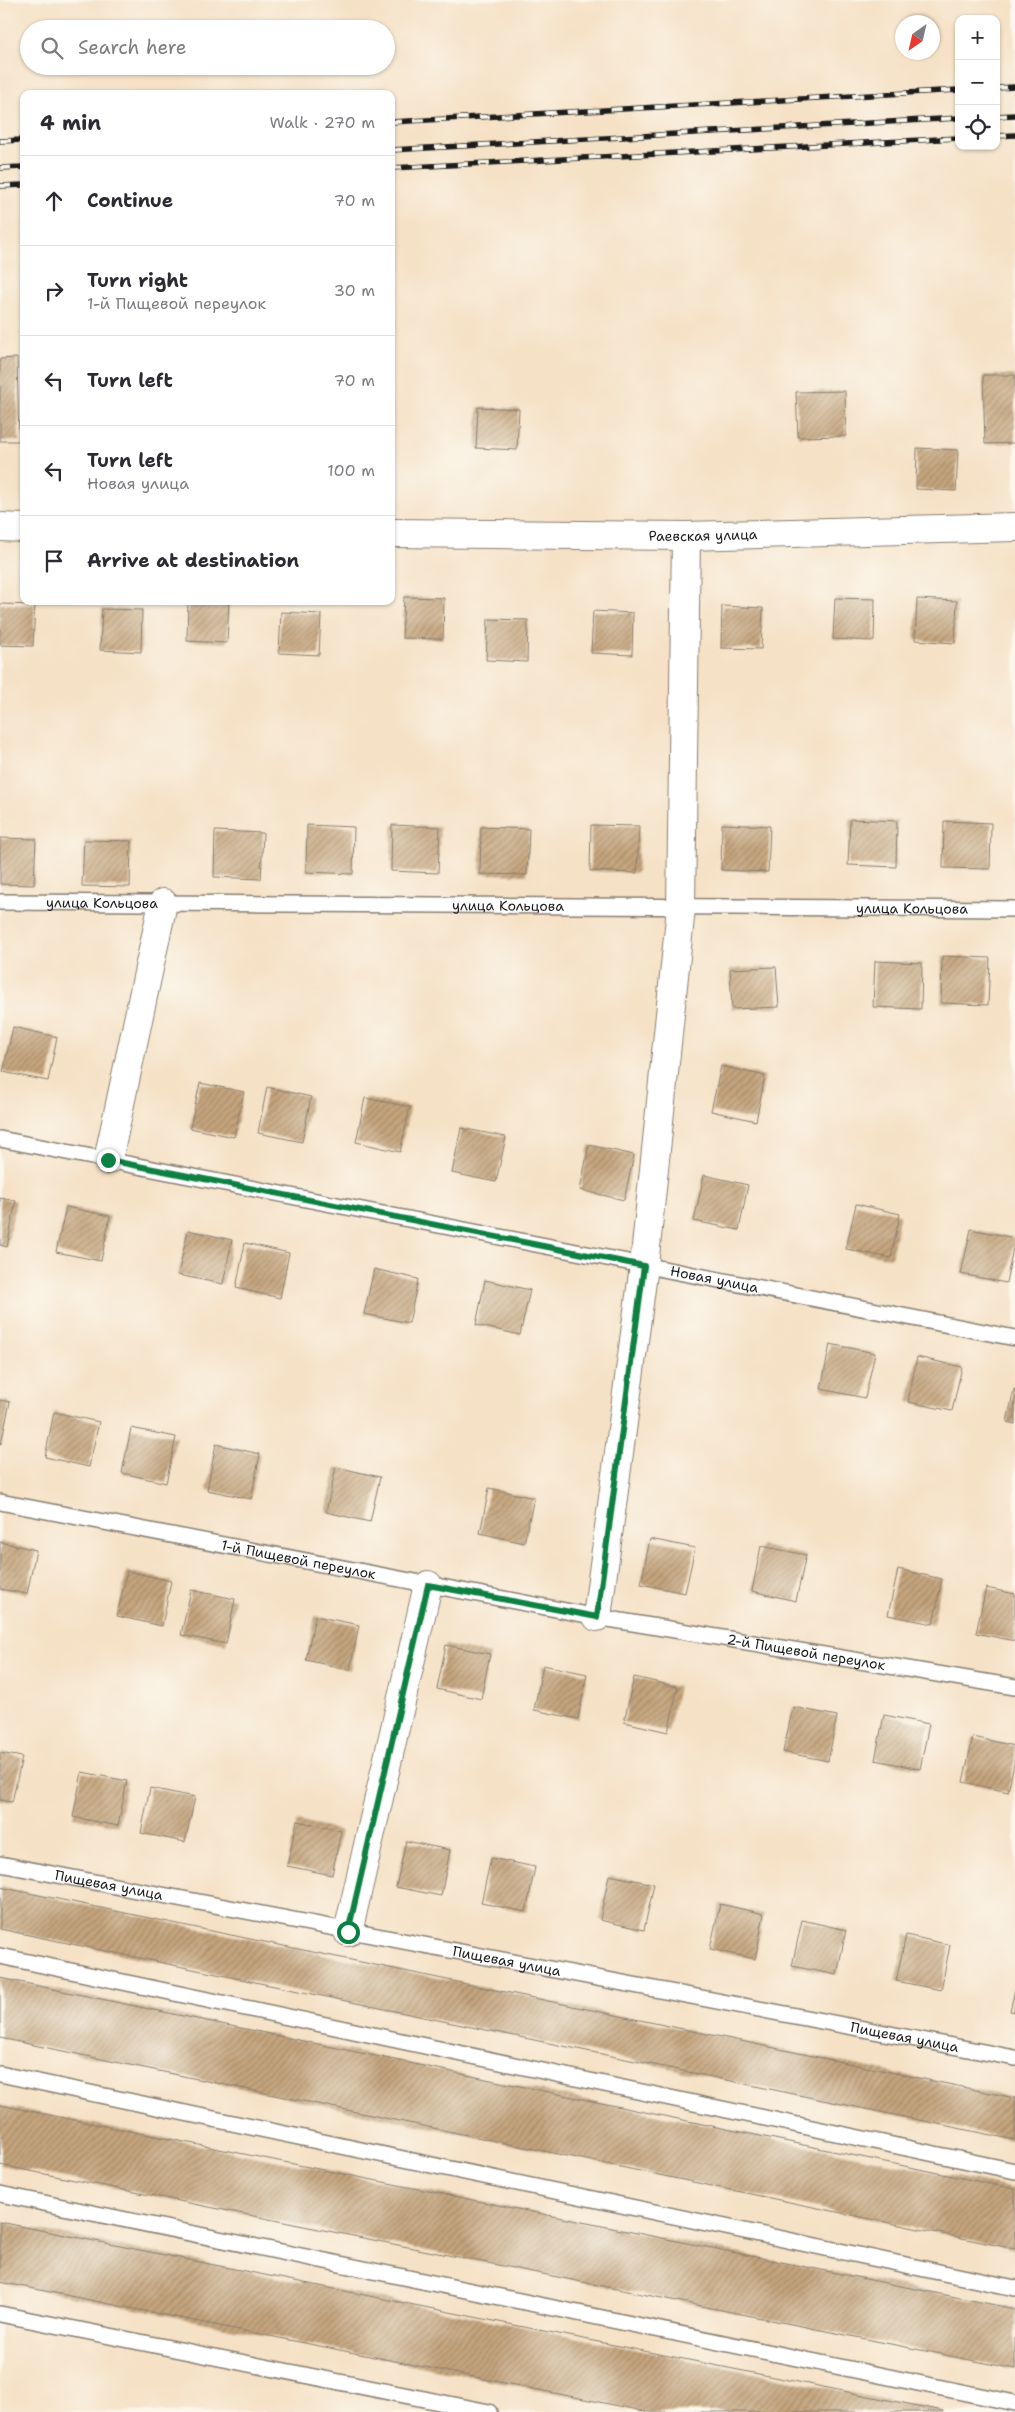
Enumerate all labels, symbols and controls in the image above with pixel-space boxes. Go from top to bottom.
north arrow [895,15,940,60]
map controls [955,15,1000,150]
button: + [955,15,1000,60]
search box [20,20,395,75]
icon: search [38,34,66,62]
text: Search here [78,35,187,60]
button: − [955,60,1000,105]
button: locate [955,105,1000,150]
text: 4 min [40,109,101,137]
text: Walk · 270 m [270,112,375,133]
icon: ahead [40,187,68,215]
text: Continue [87,188,173,213]
text: 70 m [334,190,375,211]
text: Turn right [87,268,188,293]
icon: right [40,277,68,305]
text: 30 m [334,280,375,301]
text: 1-й Пищевой переулок [87,293,266,314]
icon: left [40,367,68,395]
text: Turn left [87,368,173,393]
text: 70 m [334,370,375,391]
text: Turn left [87,448,173,473]
icon: left [40,457,68,485]
text: 100 m [327,460,375,481]
text: Новая улица [87,473,189,494]
street label: Раевская улица [648,525,758,545]
icon: arrive [40,547,68,575]
text: Arrive at destination [87,548,299,573]
street label: улица Кольцова [46,893,158,912]
street label: улица Кольцова [452,896,564,915]
street label: улица Кольцова [856,899,968,918]
route end [97,1149,120,1172]
street label: Новая улица [669,1262,760,1297]
street label: 1-й Пищевой переулок [220,1536,378,1583]
street label: 2-й Пищевой переулок [726,1630,887,1674]
street label: Пищевая улица [54,1866,165,1904]
route start [337,1921,360,1944]
street label: Пищевая улица [451,1942,563,1980]
street label: Пищевая улица [849,2018,960,2056]

